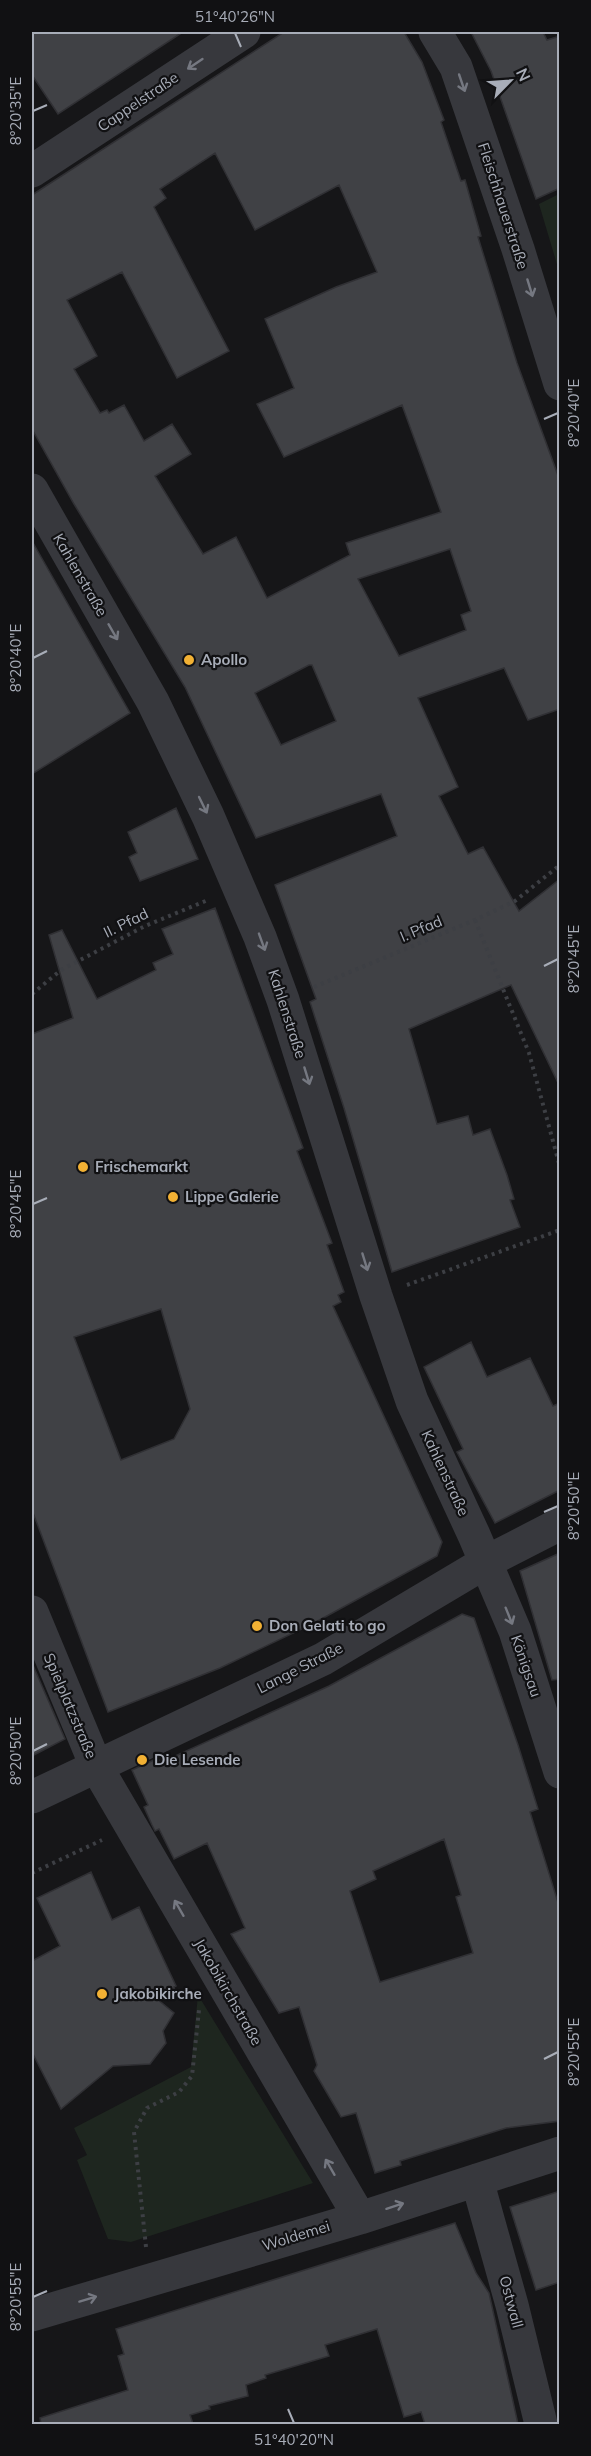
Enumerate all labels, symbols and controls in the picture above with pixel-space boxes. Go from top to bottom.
text: 51°40'26"N [195,7,275,26]
north arrow [480,51,540,111]
one-way arrow [188,58,204,70]
text: N [512,65,535,84]
street label: Cappelstraße [94,68,182,136]
one-way arrow [457,73,468,92]
text: 8°20'35"E [6,77,25,145]
street label: Fleischhauerstraße [474,140,533,272]
one-way arrow [525,278,536,297]
text: 8°20'40"E [564,379,583,447]
street label: Kahlenstraße [49,530,112,620]
one-way arrow [107,623,119,640]
text: 8°20'40"E [6,624,25,692]
place label: Apollo [201,650,247,669]
marker: Apollo [182,653,196,667]
one-way arrow [197,795,209,813]
street label: II. Pfad [100,904,151,942]
street label: I. Pfad [397,911,445,946]
text: 8°20'45"E [564,925,583,993]
one-way arrow [257,932,268,950]
street label: Kahlenstraße [264,967,311,1061]
one-way arrow [302,1066,313,1085]
place label: Frischemarkt [95,1157,188,1176]
marker: Frischemarkt [76,1160,90,1174]
text: 8°20'45"E [6,1170,25,1238]
place label: Lippe Galerie [185,1187,279,1206]
marker: Lippe Galerie [166,1190,180,1204]
one-way arrow [360,1252,371,1271]
street label: Kahlenstraße [417,1427,474,1519]
text: 8°20'50"E [564,1472,583,1540]
one-way arrow [504,1606,515,1625]
place label: Don Gelati to go [269,1616,386,1635]
marker: Don Gelati to go [250,1619,264,1633]
street label: Königsau [507,1632,546,1699]
street label: Lange Straße [254,1638,346,1697]
street label: Spielplatzstraße [40,1650,101,1761]
text: 8°20'50"E [6,1717,25,1785]
place label: Die Lesende [154,1750,241,1769]
marker: Die Lesende [135,1753,149,1767]
one-way arrow [172,1900,184,1917]
street label: Jakobikirchstraße [190,1935,267,2049]
place label: Jakobikirche [114,1984,202,2003]
marker: Jakobikirche [95,1987,109,2001]
text: 8°20'55"E [564,2018,583,2086]
one-way arrow [324,2159,336,2176]
one-way arrow [385,2200,404,2211]
street label: Woldemei [260,2216,332,2255]
text: 8°20'55"E [6,2263,25,2331]
street label: Ostwall [495,2274,528,2330]
one-way arrow [78,2293,97,2304]
text: 51°40'20"N [254,2430,334,2449]

